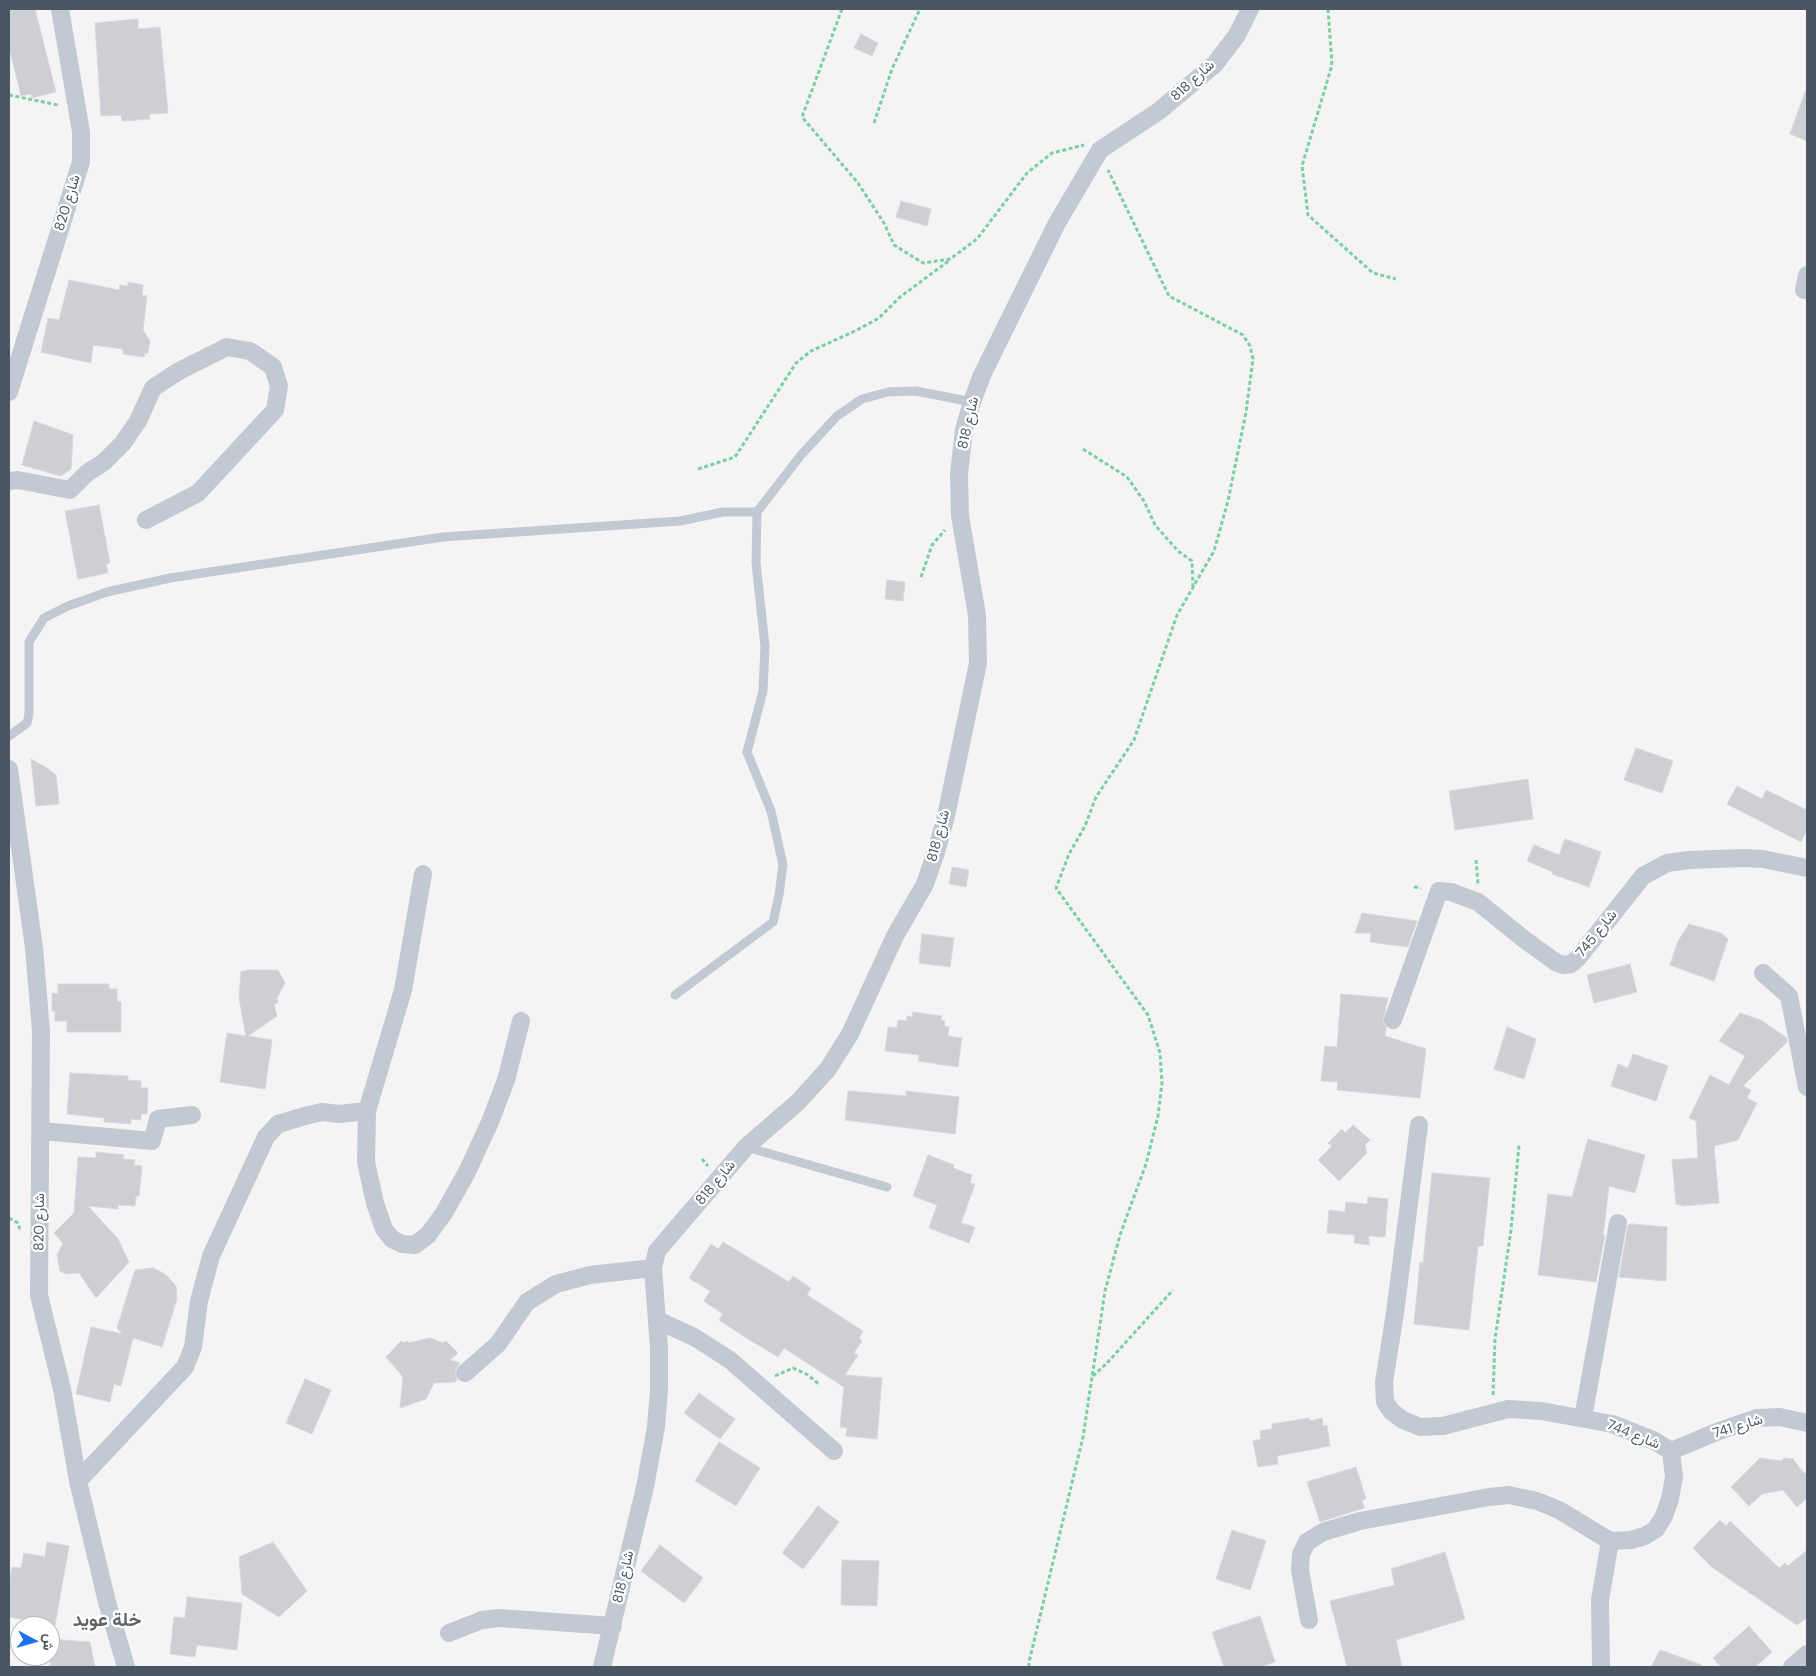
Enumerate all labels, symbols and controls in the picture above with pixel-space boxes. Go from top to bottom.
street label: شارع 818 [1168,57,1218,105]
street label: شارع 820 [52,173,84,233]
street label: شارع 818 [955,395,983,451]
street label: شارع 818 [924,808,954,864]
street label: شارع 745 [1573,907,1621,961]
street label: شارع 818 [693,1157,739,1209]
street label: شارع 820 [31,1193,49,1251]
street label: شارع 741 [1711,1411,1765,1443]
street label: شارع 744 [1604,1417,1662,1453]
street label: شارع 818 [610,1549,638,1605]
district label: خلة عويد [73,1610,141,1632]
north arrow [10,1616,60,1666]
text: ش [39,1633,59,1652]

